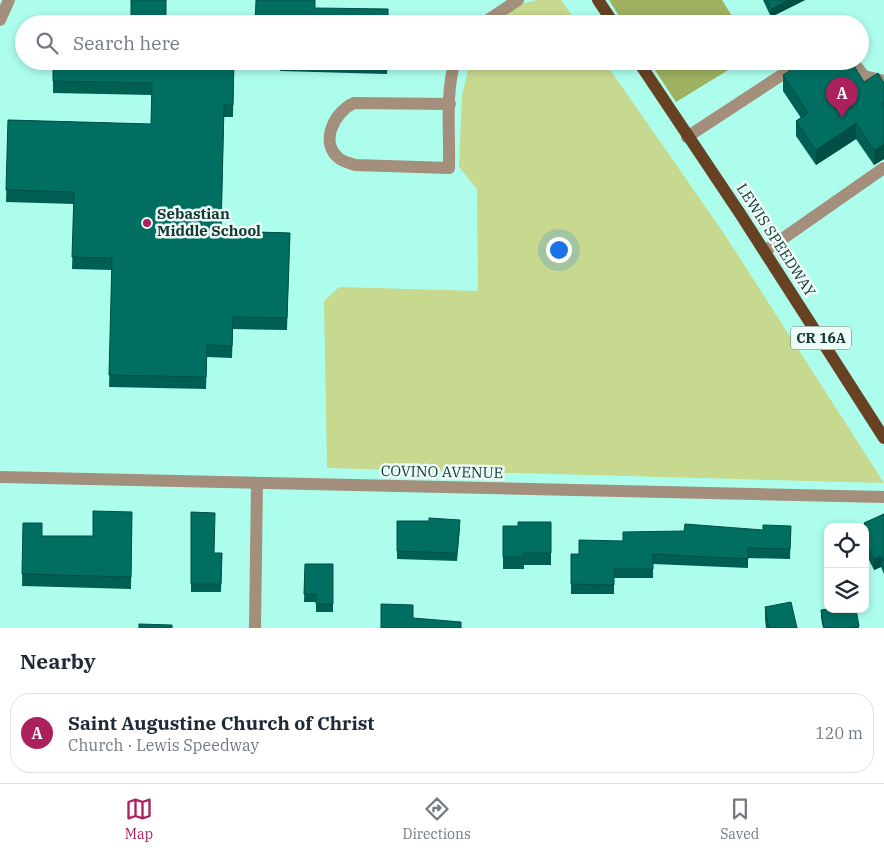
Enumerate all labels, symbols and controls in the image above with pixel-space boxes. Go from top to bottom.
search box [15,15,869,70]
icon: search [33,29,61,57]
text: Search here [73,31,180,55]
pin: A [826,77,858,118]
street label: LEWIS SPEEDWAY [733,180,820,300]
place label: Sebastian Middle School [157,204,261,240]
marker: Sebastian Middle School [141,217,153,229]
your location [546,237,572,263]
road number: CR 16A [791,326,851,349]
street label: COVINO AVENUE [381,461,503,482]
map controls [824,523,869,613]
button: locate [824,523,869,568]
button: layers [824,568,869,613]
text: Nearby [20,647,96,675]
text: Saint Augustine Church of Christ [68,711,374,735]
text: A [31,723,43,743]
text: 120 m [815,723,863,743]
text: Church · Lewis Speedway [68,735,259,755]
tab: Map [125,795,153,843]
tab: Directions [403,795,471,843]
tab: Saved [720,795,759,843]

